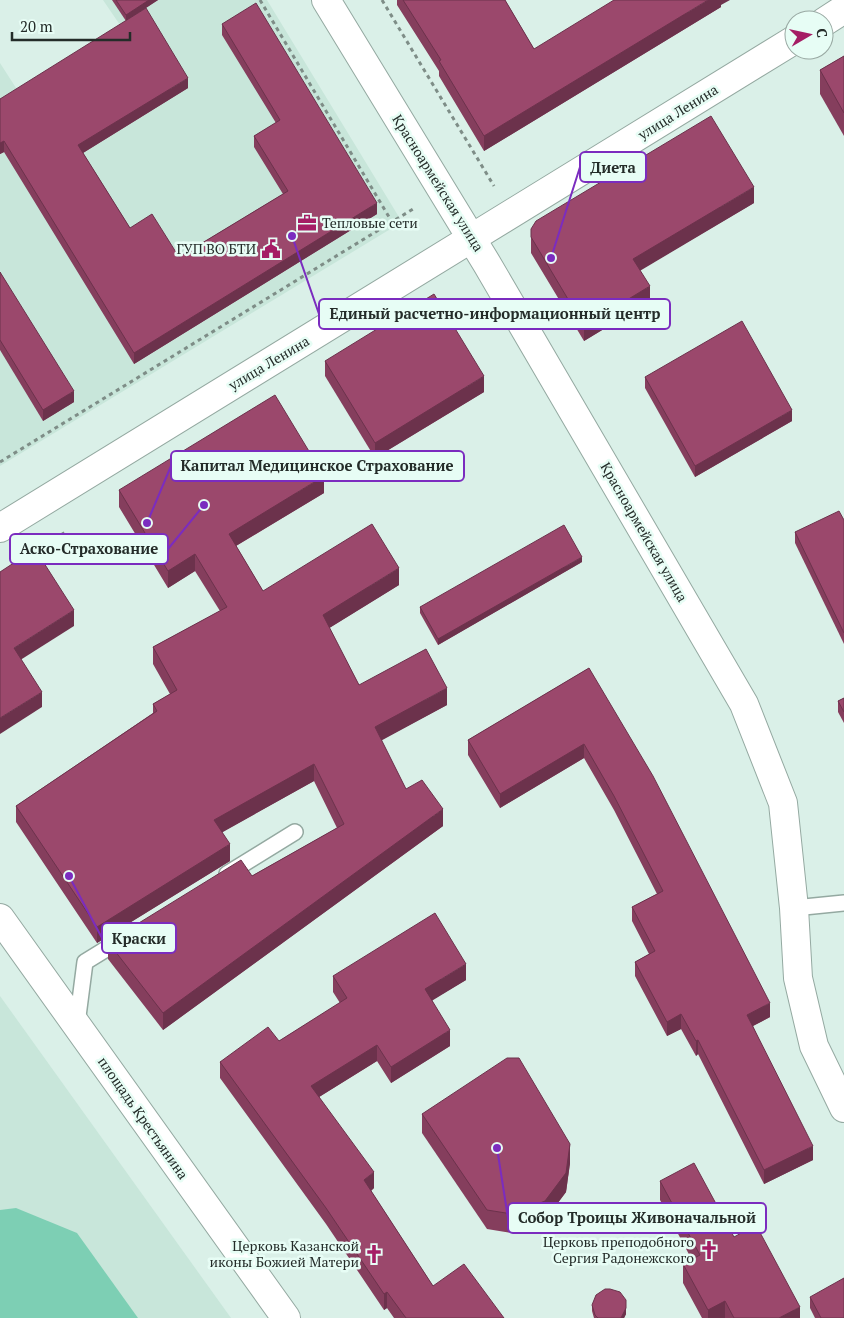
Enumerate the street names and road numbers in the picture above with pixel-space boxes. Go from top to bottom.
street label: улица Ленина [633,79,721,144]
street label: Красноармейская улица [388,111,488,255]
street label: улица Ленина [224,331,313,395]
street label: Красноармейская улица [597,458,692,605]
street label: площадь Крестьянина [94,1053,193,1183]

